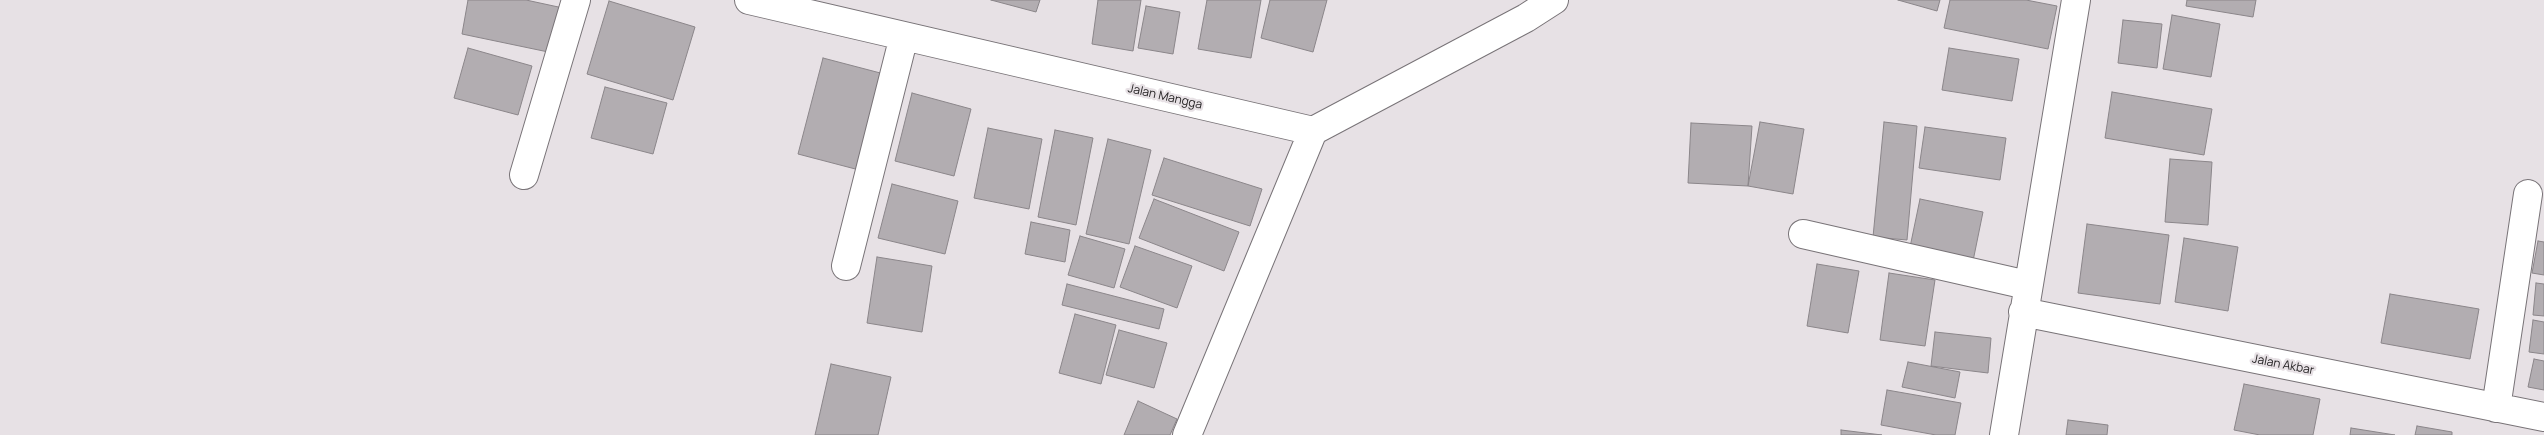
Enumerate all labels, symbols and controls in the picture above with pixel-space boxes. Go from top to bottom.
street label: Jalan Mangga [1126,81,1204,113]
street label: Jalan Akbar [2251,352,2315,378]

